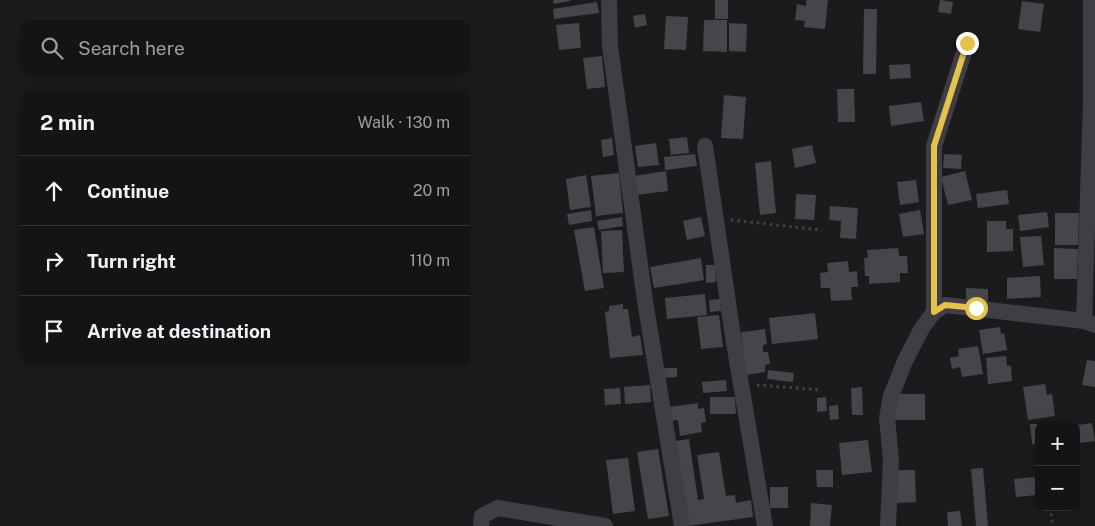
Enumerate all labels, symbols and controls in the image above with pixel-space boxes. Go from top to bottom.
search box [20,20,470,75]
route end [956,32,979,55]
icon: search [38,34,66,62]
text: Search here [78,37,185,59]
text: 2 min [40,110,95,135]
text: Walk · 130 m [357,113,450,132]
icon: ahead [40,177,68,205]
text: Continue [87,180,169,202]
text: 20 m [413,181,450,200]
icon: right [40,247,68,275]
text: Turn right [87,250,176,272]
text: 110 m [409,251,450,270]
route start [965,297,988,320]
icon: arrive [40,317,68,345]
text: Arrive at destination [87,320,271,342]
map controls [1035,421,1080,511]
button: + [1035,421,1080,466]
button: − [1035,466,1080,511]

